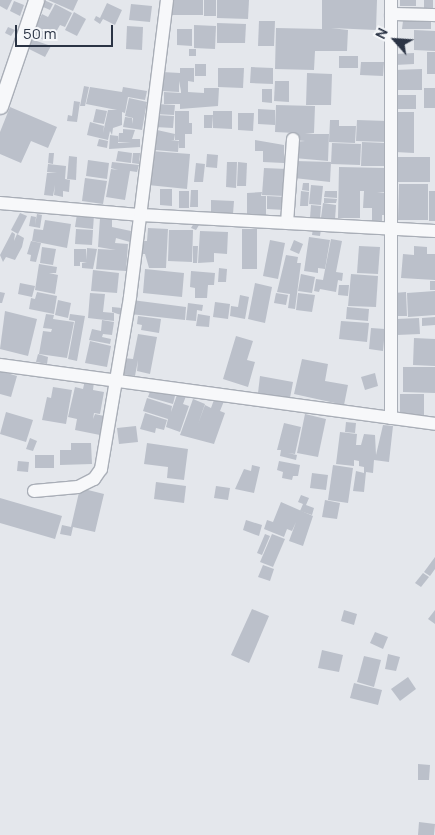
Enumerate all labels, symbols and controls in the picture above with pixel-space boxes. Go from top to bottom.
scale bar [18,15,115,47]
north arrow [370,15,420,65]
text: 50 m [23,23,57,44]
text: N [370,25,392,42]

